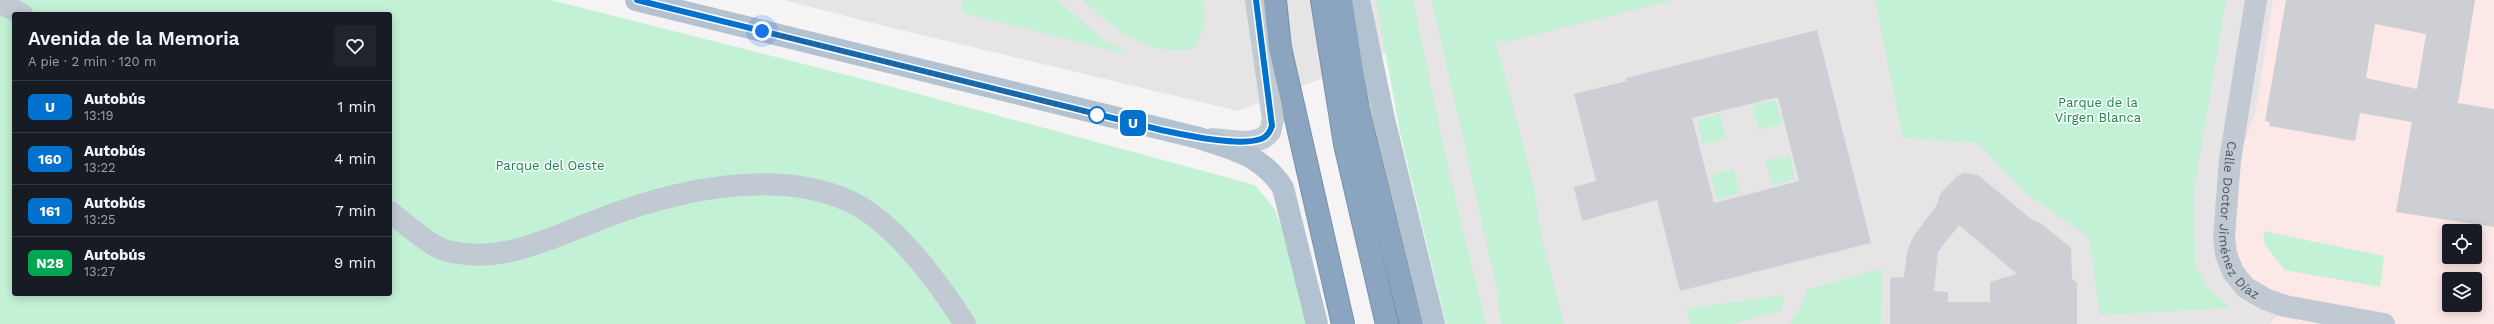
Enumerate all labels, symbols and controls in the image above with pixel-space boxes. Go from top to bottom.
your location [752,21,772,41]
button: heart [334,25,376,67]
text: Avenida de la Memoria [28,27,239,50]
text: A pie · 2 min · 120 m [28,54,156,69]
text: Autobús [84,90,146,108]
park label: Parque de la Virgen Blanca [2055,95,2142,125]
text: 1 min [337,98,376,116]
text: U [45,99,55,115]
unlabelled marker [1088,106,1106,124]
text: 13:19 [84,108,114,123]
line badge: U [1120,110,1146,136]
text: U [1128,115,1138,131]
street label: Calle Doctor Jiménez Díaz [2216,140,2263,302]
text: Autobús [84,142,146,160]
text: 4 min [334,150,376,168]
text: 160 [38,151,62,167]
park label: Parque del Oeste [495,158,605,173]
text: 13:22 [84,160,116,175]
text: Autobús [84,194,146,212]
text: 7 min [335,202,376,220]
text: 161 [40,203,60,219]
text: 13:25 [84,212,116,227]
map controls [2442,224,2482,312]
button: locate [2442,224,2482,264]
text: Autobús [84,246,146,264]
text: 9 min [334,254,376,272]
text: N28 [36,255,64,271]
text: 13:27 [84,264,115,279]
button: layers [2442,272,2482,312]

